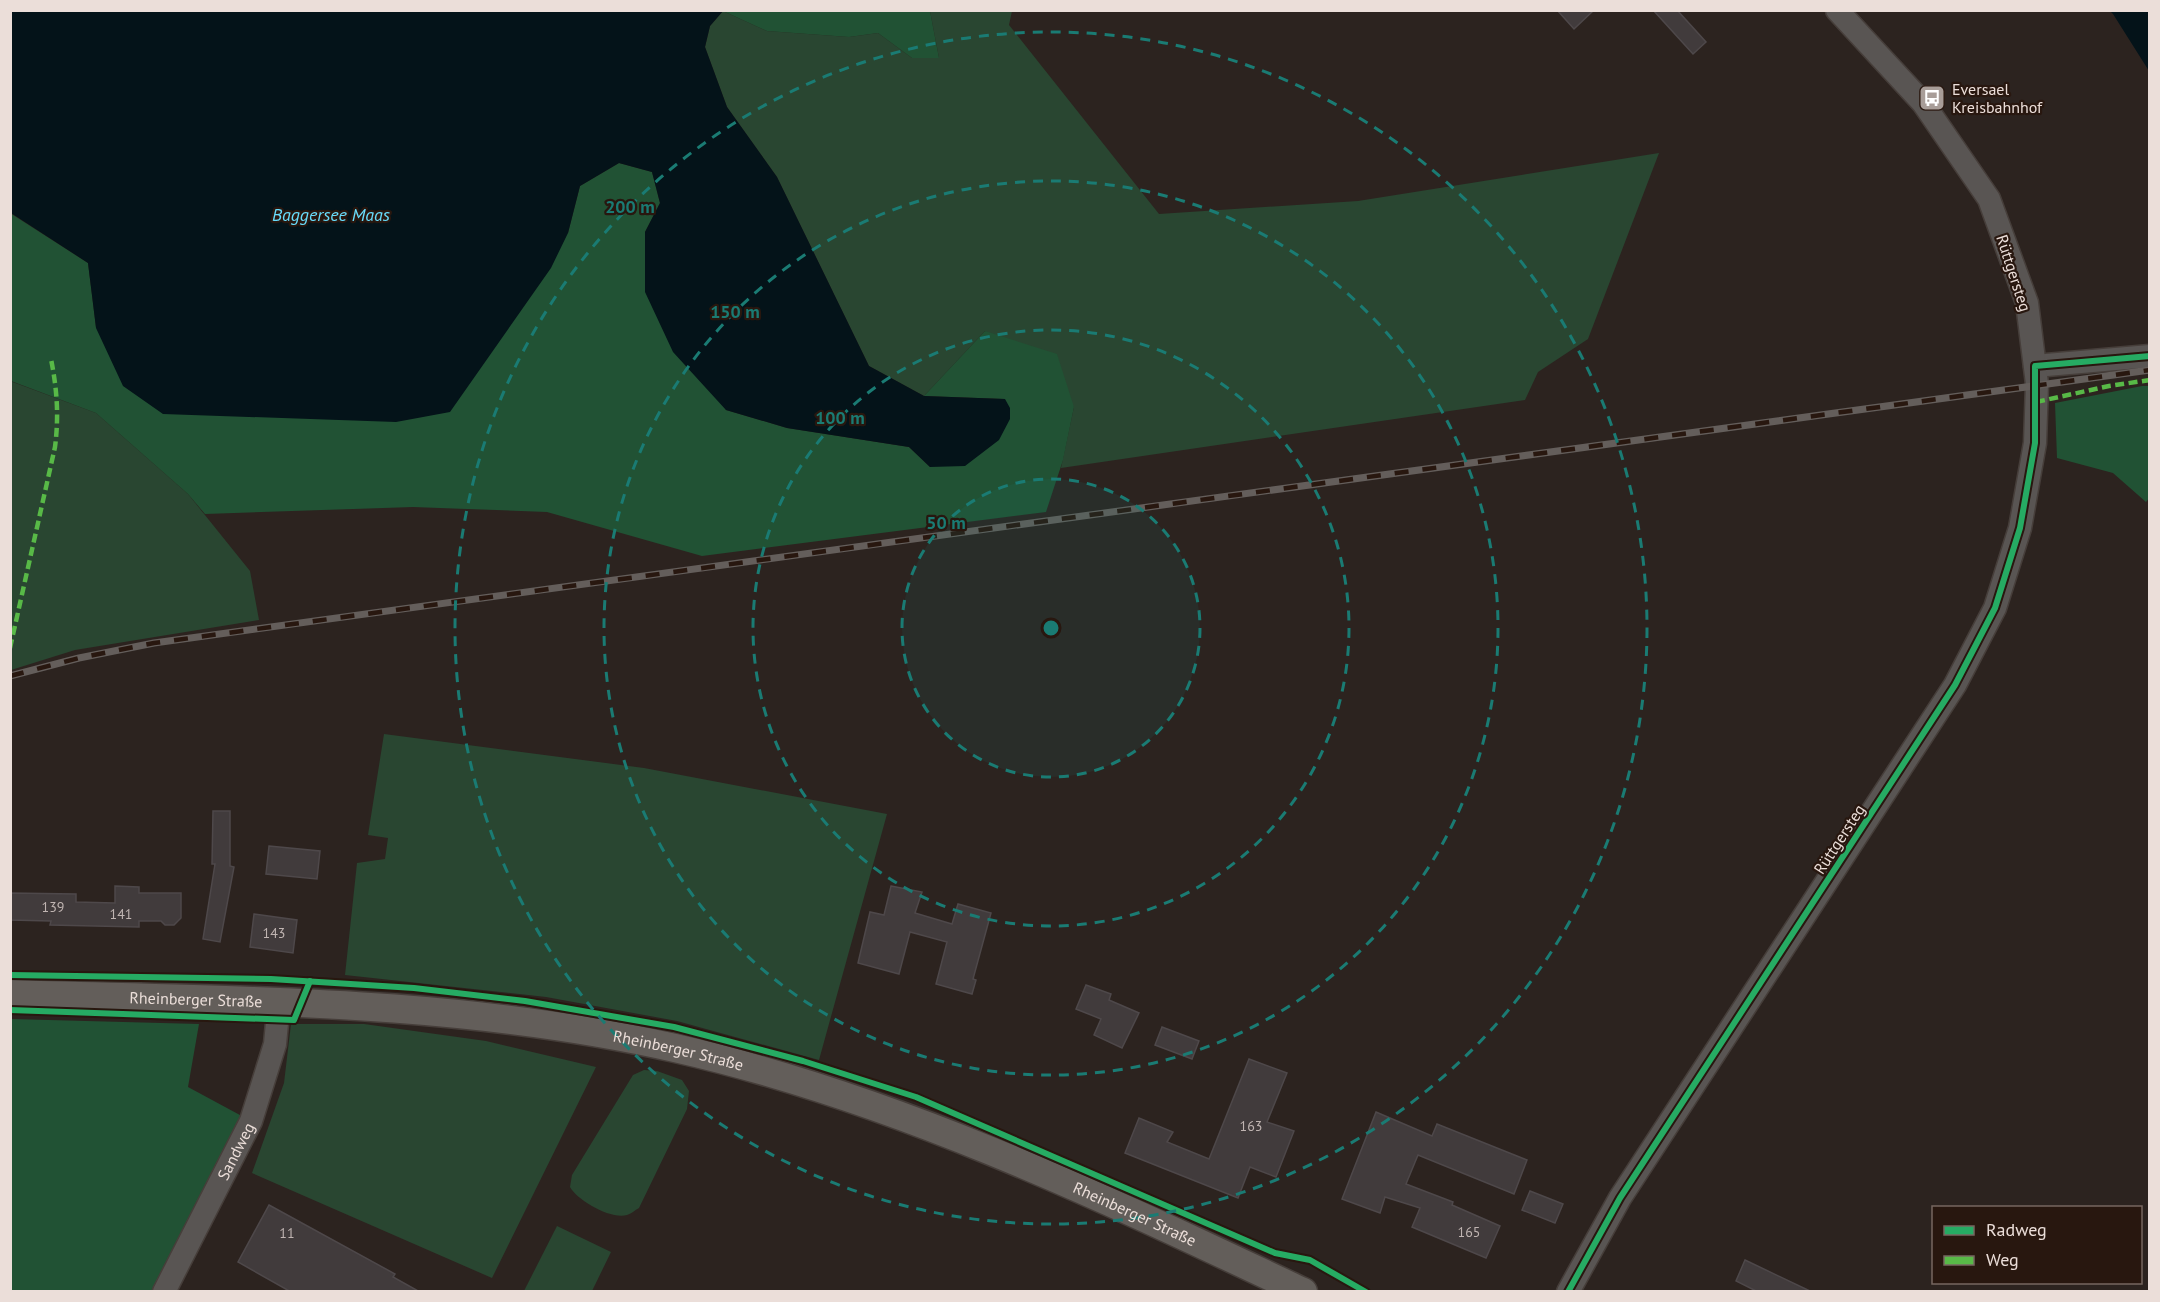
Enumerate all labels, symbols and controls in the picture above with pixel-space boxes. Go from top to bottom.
place label: Eversael Kreisbahnhof [1952,79,2043,117]
bus stop icon: Eversael Kreisbahnhof [1917,83,1947,113]
text: 200 m [605,195,655,218]
water label: Baggersee Maas [272,203,391,226]
street label: Rüttgersteg [1992,232,2036,314]
text: 150 m [710,300,760,323]
text: 100 m [815,406,865,429]
text: 50 m [926,511,966,534]
centre of rings [1041,618,1061,638]
street label: Rüttgersteg [1809,800,1869,878]
house number: 139 [42,898,64,916]
house number: 141 [110,905,132,923]
house number: 143 [263,924,285,942]
street label: Rheinberger Straße [129,987,263,1011]
street label: Rheinberger Straße [612,1026,746,1075]
house number: 163 [1240,1117,1262,1135]
street label: Sandweg [213,1119,259,1183]
street label: Rheinberger Straße [1070,1177,1200,1250]
legend [1932,1206,2142,1284]
text: Radweg [1986,1218,2047,1241]
house number: 165 [1458,1223,1480,1241]
house number: 11 [279,1224,295,1242]
text: Weg [1986,1248,2019,1271]

